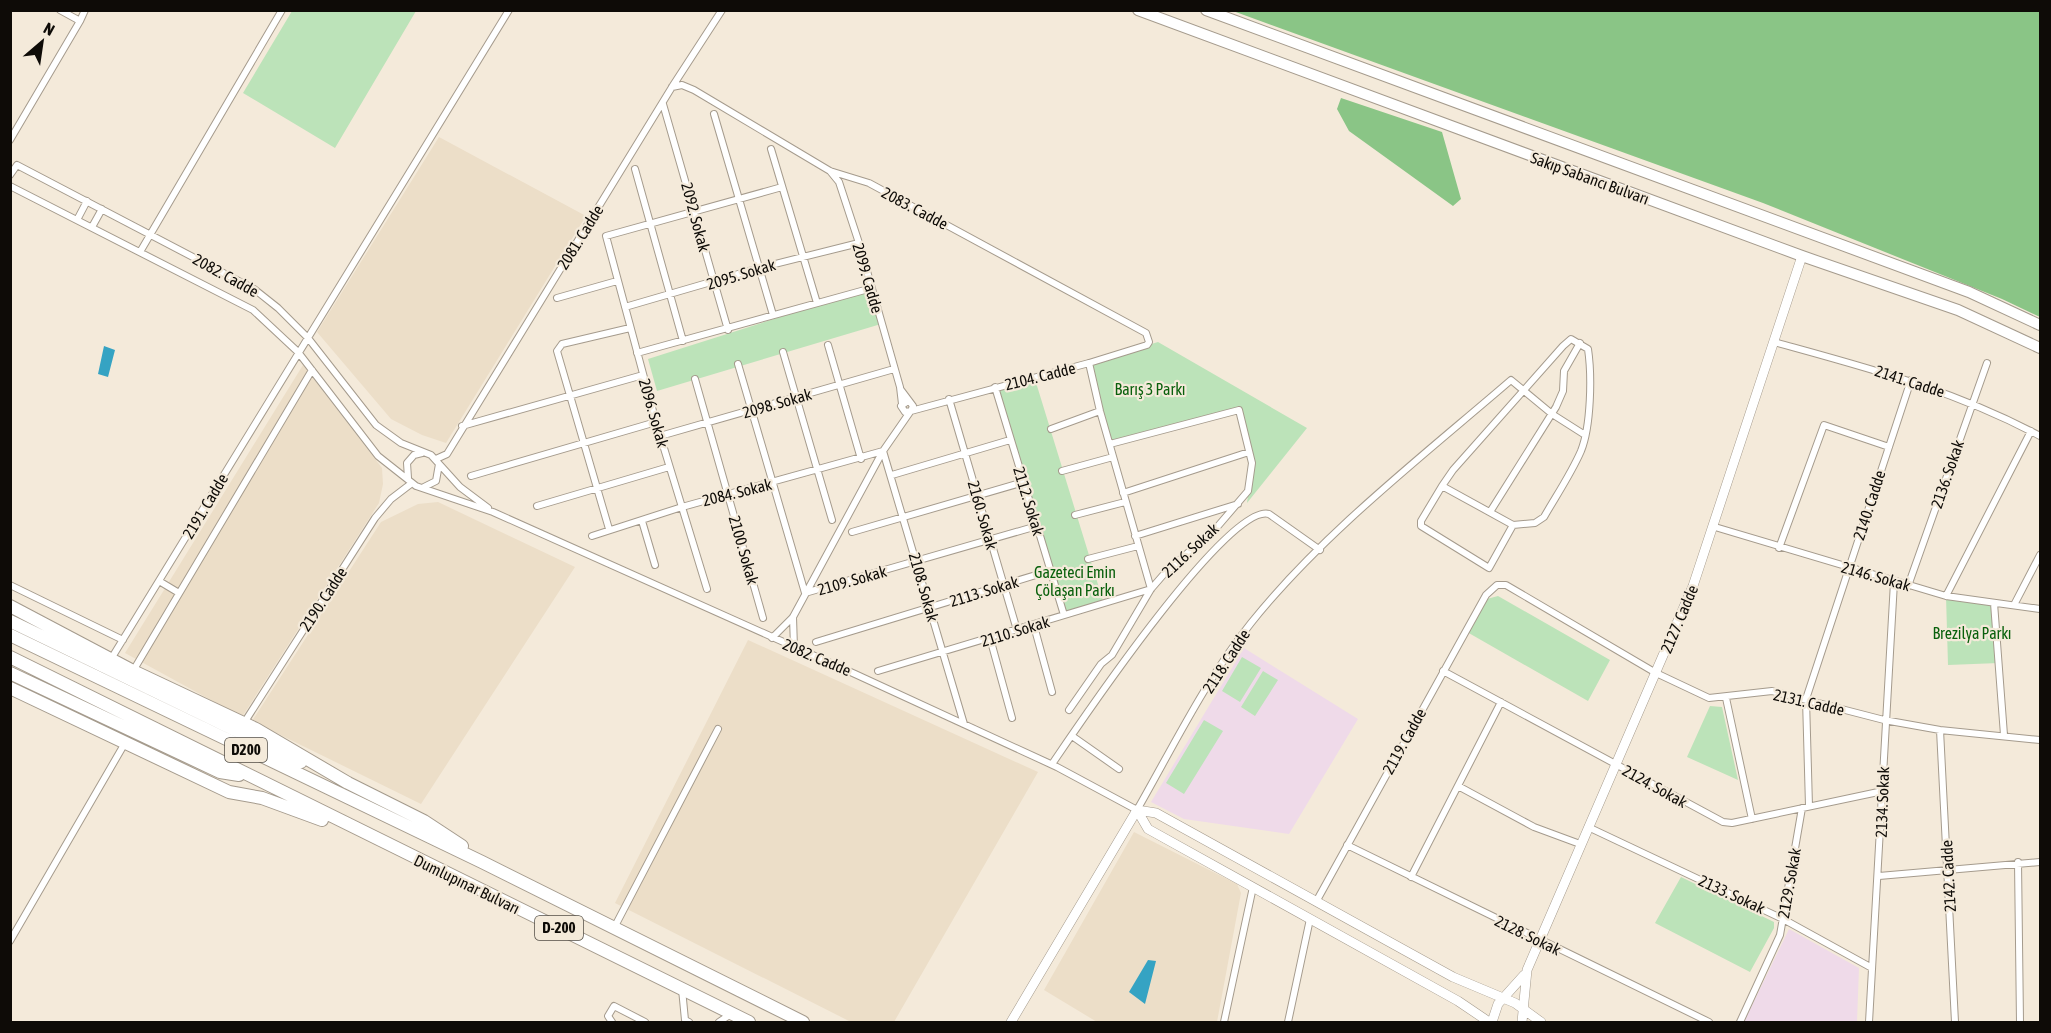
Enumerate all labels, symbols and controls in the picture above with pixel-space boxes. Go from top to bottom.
north arrow [12,12,72,72]
text: N [41,19,58,39]
street label: Sakıp Sabancı Bulvarı [1528,148,1652,209]
street label: 2092. Sokak [678,180,714,254]
street label: 2083. Cadde [879,183,951,233]
street label: 2081. Cadde [553,202,607,272]
street label: 2099. Cadde [849,241,887,315]
street label: 2082. Cadde [190,250,262,300]
street label: 2095. Sokak [704,255,778,293]
street label: 2104. Cadde [1003,359,1077,393]
street label: 2141. Cadde [1873,361,1947,401]
street label: 2096. Sokak [636,376,672,450]
park label: Barış 3 Parkı [1115,380,1185,399]
street label: 2098. Sokak [740,385,814,421]
street label: 2136. Sokak [1927,438,1967,510]
street label: 2112. Sokak [1010,464,1048,538]
street label: 2140. Cadde [1849,468,1889,542]
street label: 2191. Cadde [179,470,231,542]
street label: 2084. Sokak [700,475,774,509]
street label: 2160. Sokak [965,478,1001,552]
street label: 2100. Sokak [726,513,762,587]
street label: 2116. Sokak [1158,519,1222,581]
street label: 2108. Sokak [906,550,942,624]
street label: 2146. Sokak [1839,558,1913,594]
street label: 2109. Sokak [815,562,889,598]
park label: Gazeteci Emin Çölaşan Parkı [1034,563,1116,600]
street label: 2190. Cadde [296,564,350,634]
street label: 2113. Sokak [947,572,1021,610]
street label: 2127. Cadde [1657,582,1701,656]
street label: 2110. Sokak [978,612,1052,650]
park label: Brezilya Parkı [1932,624,2012,643]
street label: 2118. Cadde [1199,626,1253,696]
street label: 2082. Cadde [780,635,854,679]
street label: 2131. Cadde [1772,685,1846,719]
street label: 2119. Cadde [1379,705,1429,777]
road number: D200 [225,738,267,762]
street label: 2124. Sokak [1620,761,1690,811]
street label: 2134. Sokak [1872,766,1892,838]
street label: 2142. Cadde [1937,839,1959,913]
street label: 2129. Sokak [1774,847,1804,919]
street label: Dumlupınar Bulvarı [411,851,523,918]
street label: 2133. Sokak [1696,871,1768,917]
street label: 2128. Sokak [1492,911,1564,959]
road number: D-200 [535,916,583,940]

